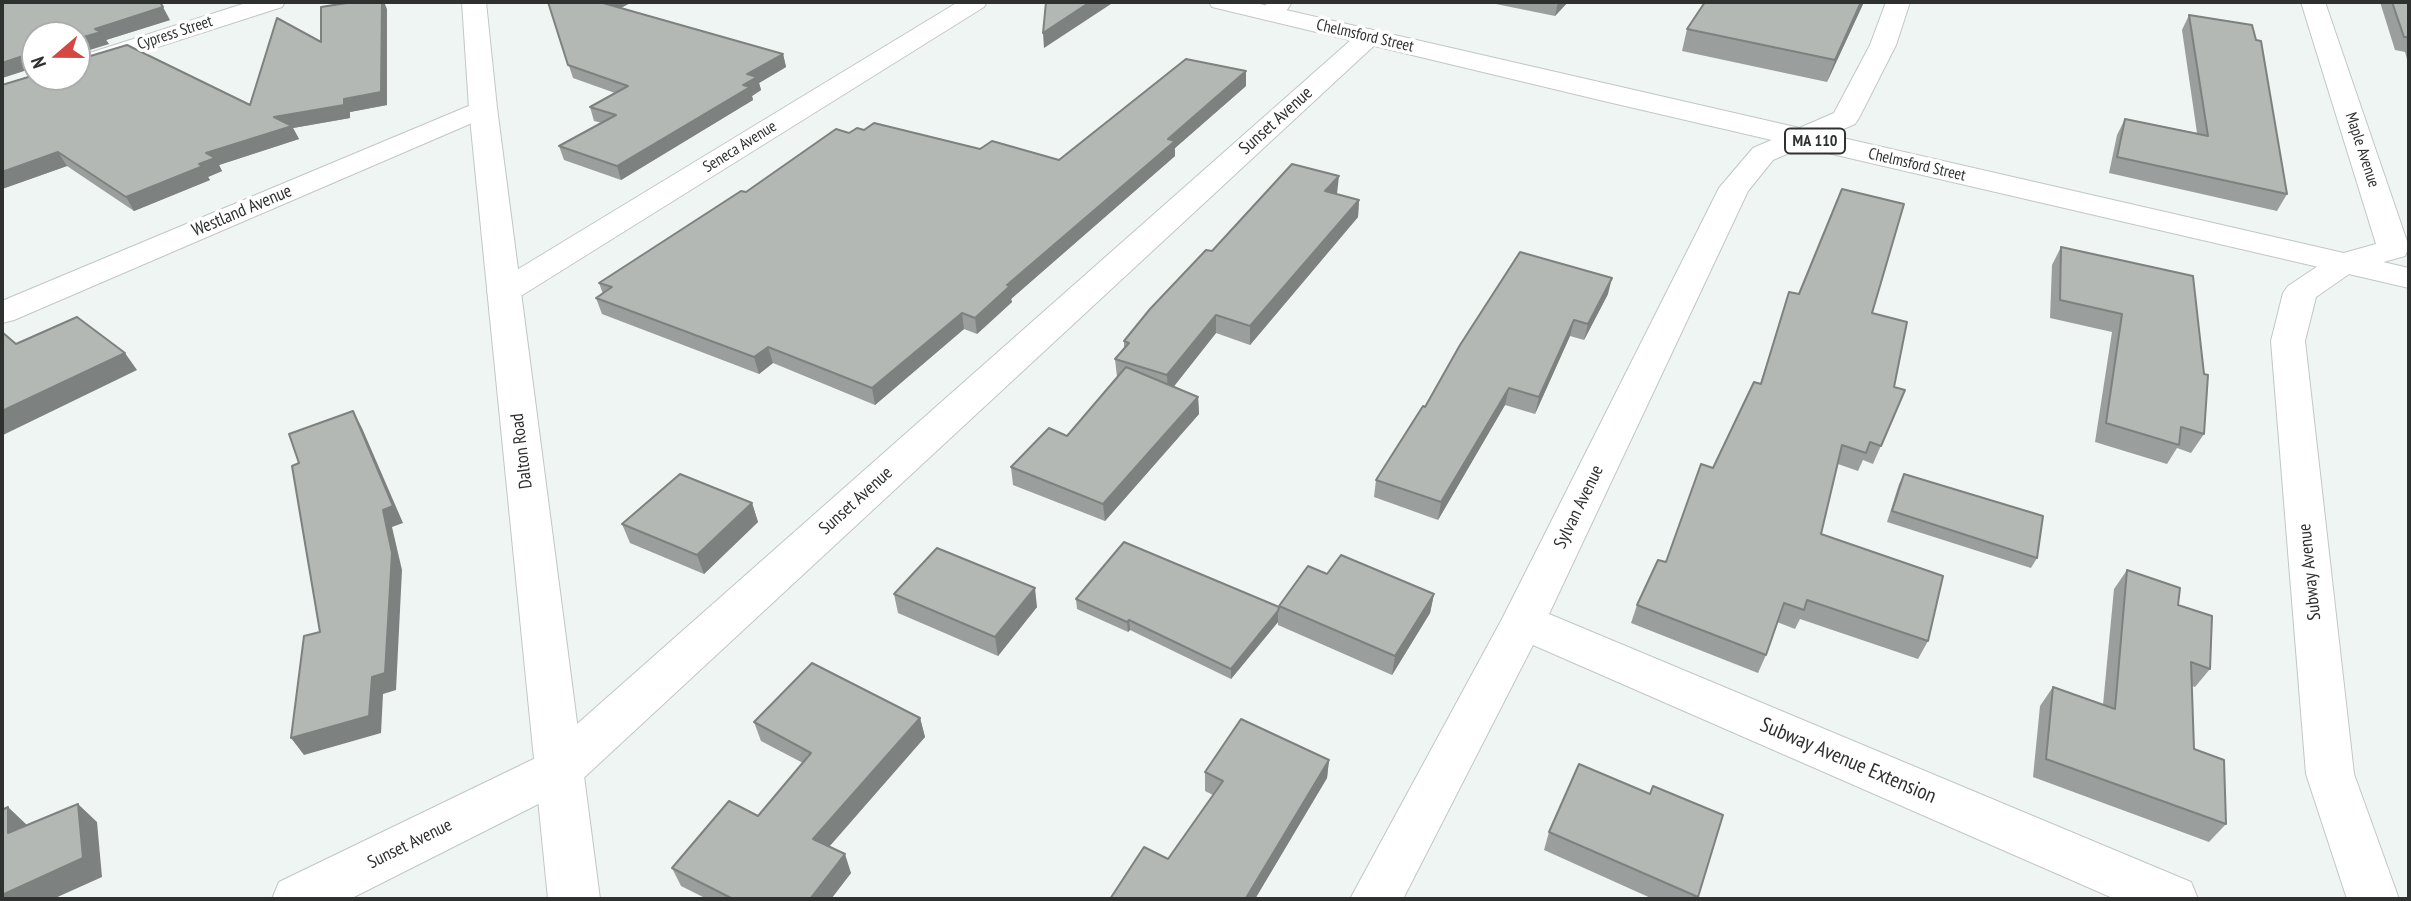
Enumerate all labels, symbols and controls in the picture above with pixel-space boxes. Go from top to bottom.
street label: Cypress Street [135,12,215,54]
street label: Chelmsford Street [1314,15,1416,57]
north arrow [21,21,91,91]
text: N [25,54,51,71]
street label: Sunset Avenue [1235,82,1317,160]
street label: Maple Avenue [2341,110,2383,190]
street label: Seneca Avenue [700,117,780,177]
road number: MA 110 [1785,128,1845,154]
street label: Chelmsford Street [1866,144,1968,186]
street label: Westland Avenue [189,180,295,242]
street label: Dalton Road [507,412,537,490]
street label: Sunset Avenue [815,462,897,540]
street label: Sylvan Avenue [1550,462,1608,552]
street label: Subway Avenue [2294,523,2326,621]
street label: Subway Avenue Extension [1756,713,1940,809]
street label: Sunset Avenue [364,814,456,874]

